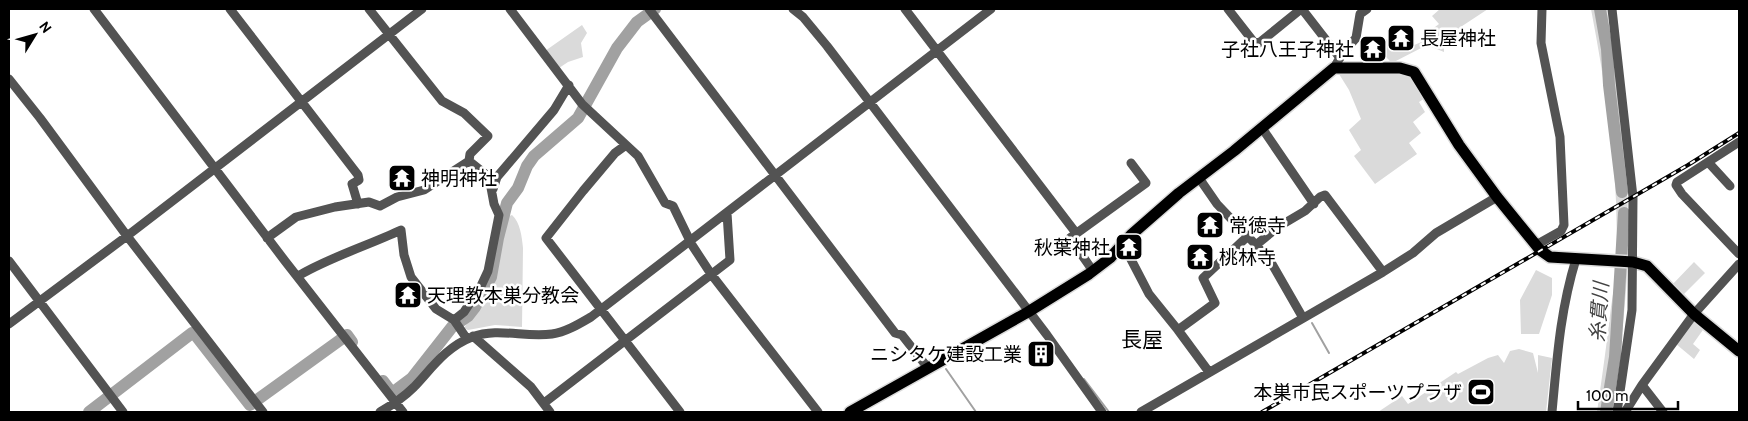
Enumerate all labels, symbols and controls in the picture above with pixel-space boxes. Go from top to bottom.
north arrow [10,10,60,60]
text: N [35,18,56,37]
temple icon: 長屋神社 [1386,23,1416,53]
place label: 長屋神社 [1420,27,1496,50]
temple icon: 子社八王子神社 [1358,34,1388,64]
place label: 子社八王子神社 [1221,38,1354,61]
temple icon: 神明神社 [387,163,417,193]
place label: 神明神社 [421,167,497,190]
temple icon: 常徳寺 [1195,210,1225,240]
place label: 常徳寺 [1229,214,1286,237]
temple icon: 秋葉神社 [1114,232,1144,262]
place label: 秋葉神社 [1034,236,1110,259]
temple icon: 桃林寺 [1185,242,1215,272]
place label: 桃林寺 [1219,246,1276,269]
water label: 糸貫川 [1585,279,1613,343]
temple icon: 天理教本巣分教会 [393,280,423,310]
place label: 天理教本巣分教会 [427,284,579,307]
district label: 長屋 [1121,327,1163,352]
building icon: ニシタケ建設工業 [1026,339,1056,369]
place label: ニシタケ建設工業 [870,343,1022,366]
sports icon: 本巣市民スポーツプラザ [1466,377,1496,407]
scale bar [1578,378,1678,410]
place label: 本巣市民スポーツプラザ [1253,381,1462,404]
text: 100 m [1586,387,1628,405]

